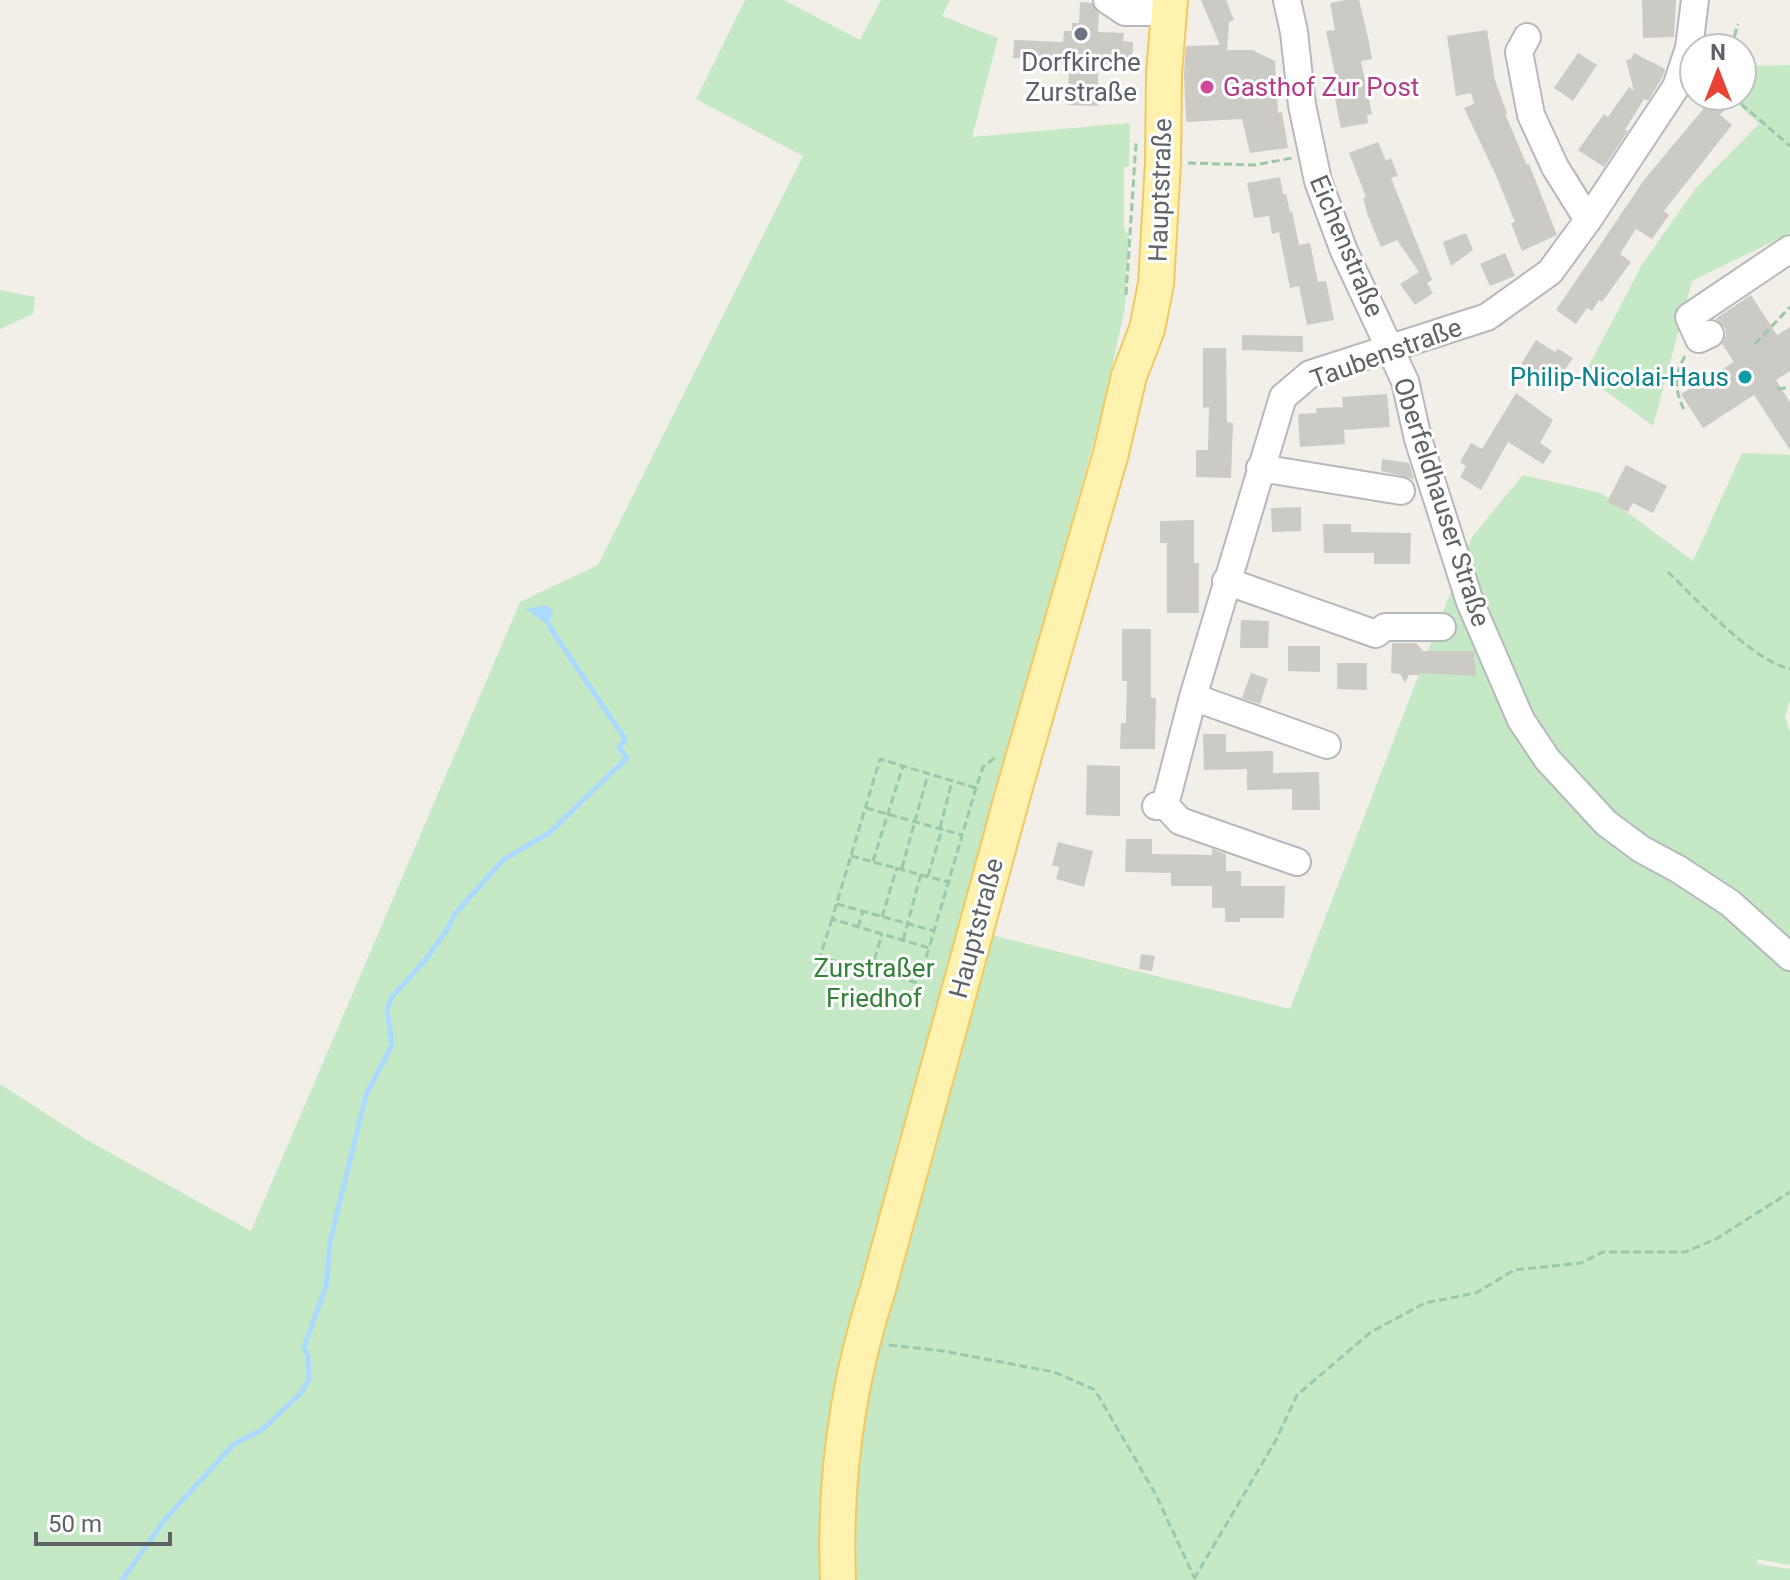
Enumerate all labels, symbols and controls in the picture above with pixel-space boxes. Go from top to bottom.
marker: Dorfkirche Zurstraße [1072,25,1090,43]
north arrow [1678,32,1758,112]
text: N [1710,40,1726,65]
place label: Dorfkirche Zurstraße [1021,47,1141,107]
place label: Gasthof Zur Post [1223,72,1419,102]
marker: Gasthof Zur Post [1198,78,1216,96]
street label: Hauptstraße [1143,118,1177,262]
street label: Eichenstraße [1304,171,1390,321]
street label: Taubenstraße [1306,312,1466,394]
place label: Philip-Nicolai-Haus [1510,362,1729,392]
marker: Philip-Nicolai-Haus [1736,368,1754,386]
street label: Oberfeldhauser Straße [1388,374,1496,630]
street label: Hauptstraße [943,855,1009,1001]
park label: Zurstraßer Friedhof [814,953,935,1013]
scale bar [36,1496,170,1546]
text: 50 m [48,1510,102,1538]

